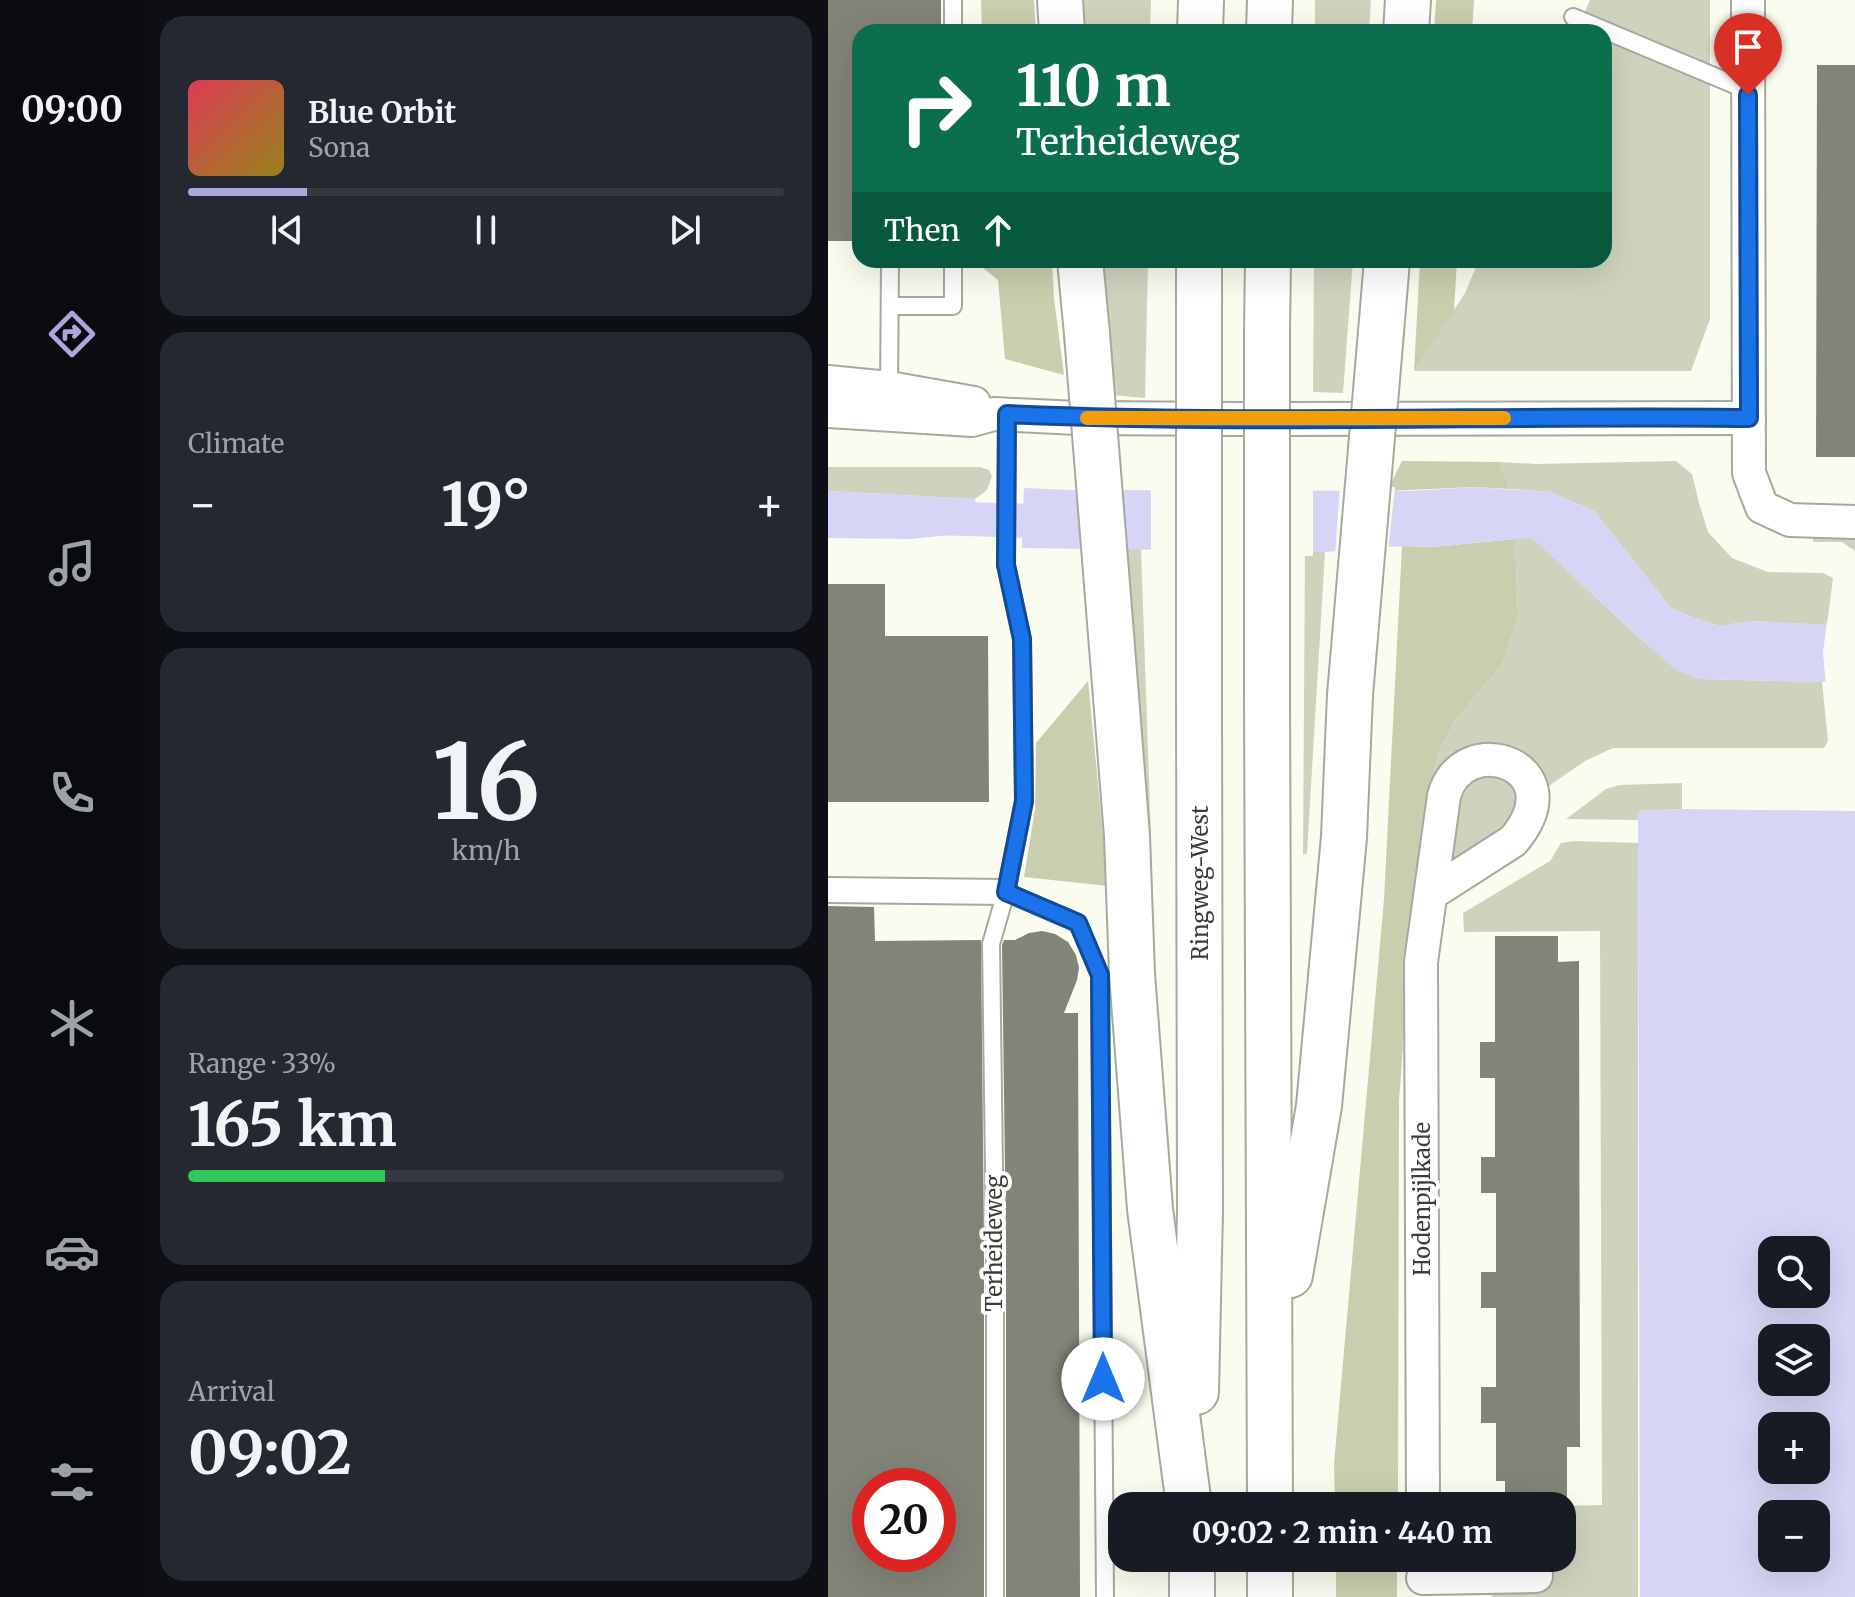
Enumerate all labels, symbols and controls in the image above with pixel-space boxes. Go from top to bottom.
pin [1714,13,1782,95]
icon: arrive [1726,25,1770,69]
text: 110 m [1016,51,1171,121]
icon: right [884,56,988,160]
text: 09:00 [21,87,123,132]
text: Blue Orbit [308,93,456,131]
text: Terheideweg [1016,120,1240,165]
text: Sona [308,131,370,164]
icon: previous [265,208,309,252]
icon: pause [464,208,508,252]
icon: next [663,208,707,252]
icon: ahead [976,208,1020,252]
text: Then [884,211,960,249]
icon: directions [44,306,100,362]
text: Climate [188,427,284,460]
text: 19° [441,467,531,542]
text: − [188,477,217,532]
text: + [755,477,784,532]
icon: music [44,535,100,591]
text: 16 [432,717,540,847]
icon: phone [44,765,100,821]
street label: Ringweg-West [1186,805,1214,961]
text: km/h [452,834,520,867]
icon: climate [44,995,100,1051]
text: Range · 33% [188,1047,336,1080]
text: 165 km [188,1087,397,1162]
street label: Hodenpijlkade [1408,1122,1436,1276]
street label: Terheideweg [980,1175,1008,1311]
icon: car [44,1224,100,1280]
map controls [1758,1236,1830,1572]
button: search [1758,1236,1830,1308]
button: layers [1758,1324,1830,1396]
position arrow [1061,1337,1145,1421]
text: Arrival [188,1375,275,1408]
button: + [1758,1412,1830,1484]
text: 09:02 [188,1415,352,1490]
icon: filters [44,1454,100,1510]
speed limit sign: 20 [852,1468,956,1572]
button: − [1758,1500,1830,1572]
text: 09:02 · 2 min · 440 m [1192,1513,1492,1551]

